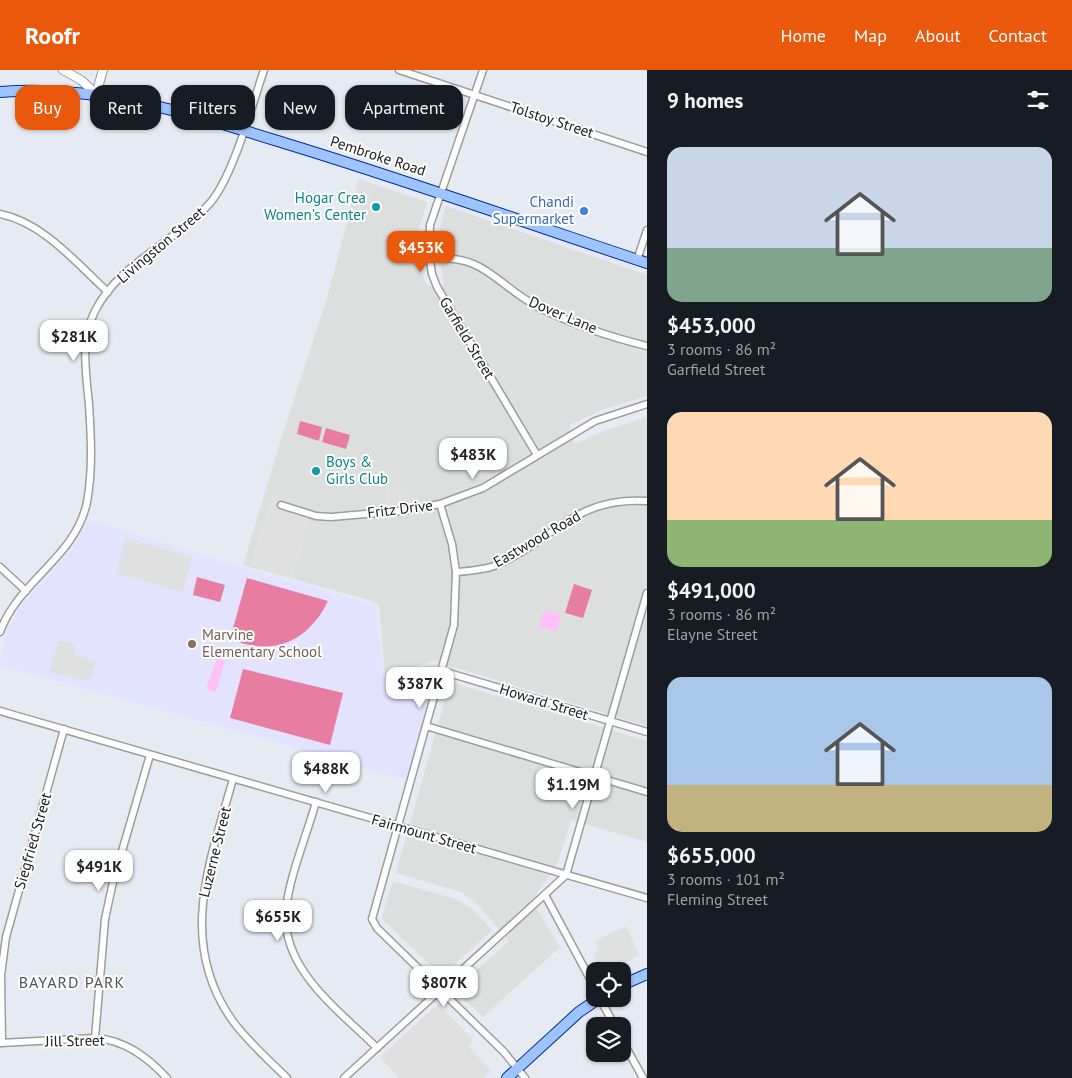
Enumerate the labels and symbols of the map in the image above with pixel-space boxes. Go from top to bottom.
street label: Tolstoy Street [508,97,596,142]
street label: Pembroke Road [328,131,428,180]
place label: Hogar Crea Women's Center [264,188,366,224]
place label: Chandi Supermarket [493,192,574,228]
marker: Hogar Crea Women's Center [370,201,382,213]
street label: Livingston Street [113,202,209,287]
marker: Chandi Supermarket [578,205,590,217]
pin: $453K [386,230,456,273]
street label: Dover Lane [526,292,600,337]
street label: Garfield Street [436,293,499,382]
pin: $281K [39,320,109,362]
pin: $483K [438,438,508,480]
place label: Boys & Girls Club [326,452,388,488]
marker: Boys & Girls Club [310,465,322,477]
street label: Fritz Drive [366,495,434,522]
street label: Eastwood Road [490,506,584,571]
place label: Marvine Elementary School [202,625,322,661]
marker: Marvine Elementary School [186,638,198,650]
pin: $387K [385,666,455,709]
street label: Howard Street [497,679,591,724]
pin: $488K [291,752,361,794]
pin: $1.19M [532,768,614,810]
street label: Siegfried Street [10,790,55,891]
street label: Luzerne Street [194,805,235,899]
street label: Fairmount Street [369,809,479,858]
pin: $491K [64,850,134,892]
pin: $655K [243,900,313,942]
pin: $807K [409,966,479,1008]
district label: BAYARD PARK [19,972,125,992]
street label: Jill Street [44,1030,105,1051]

